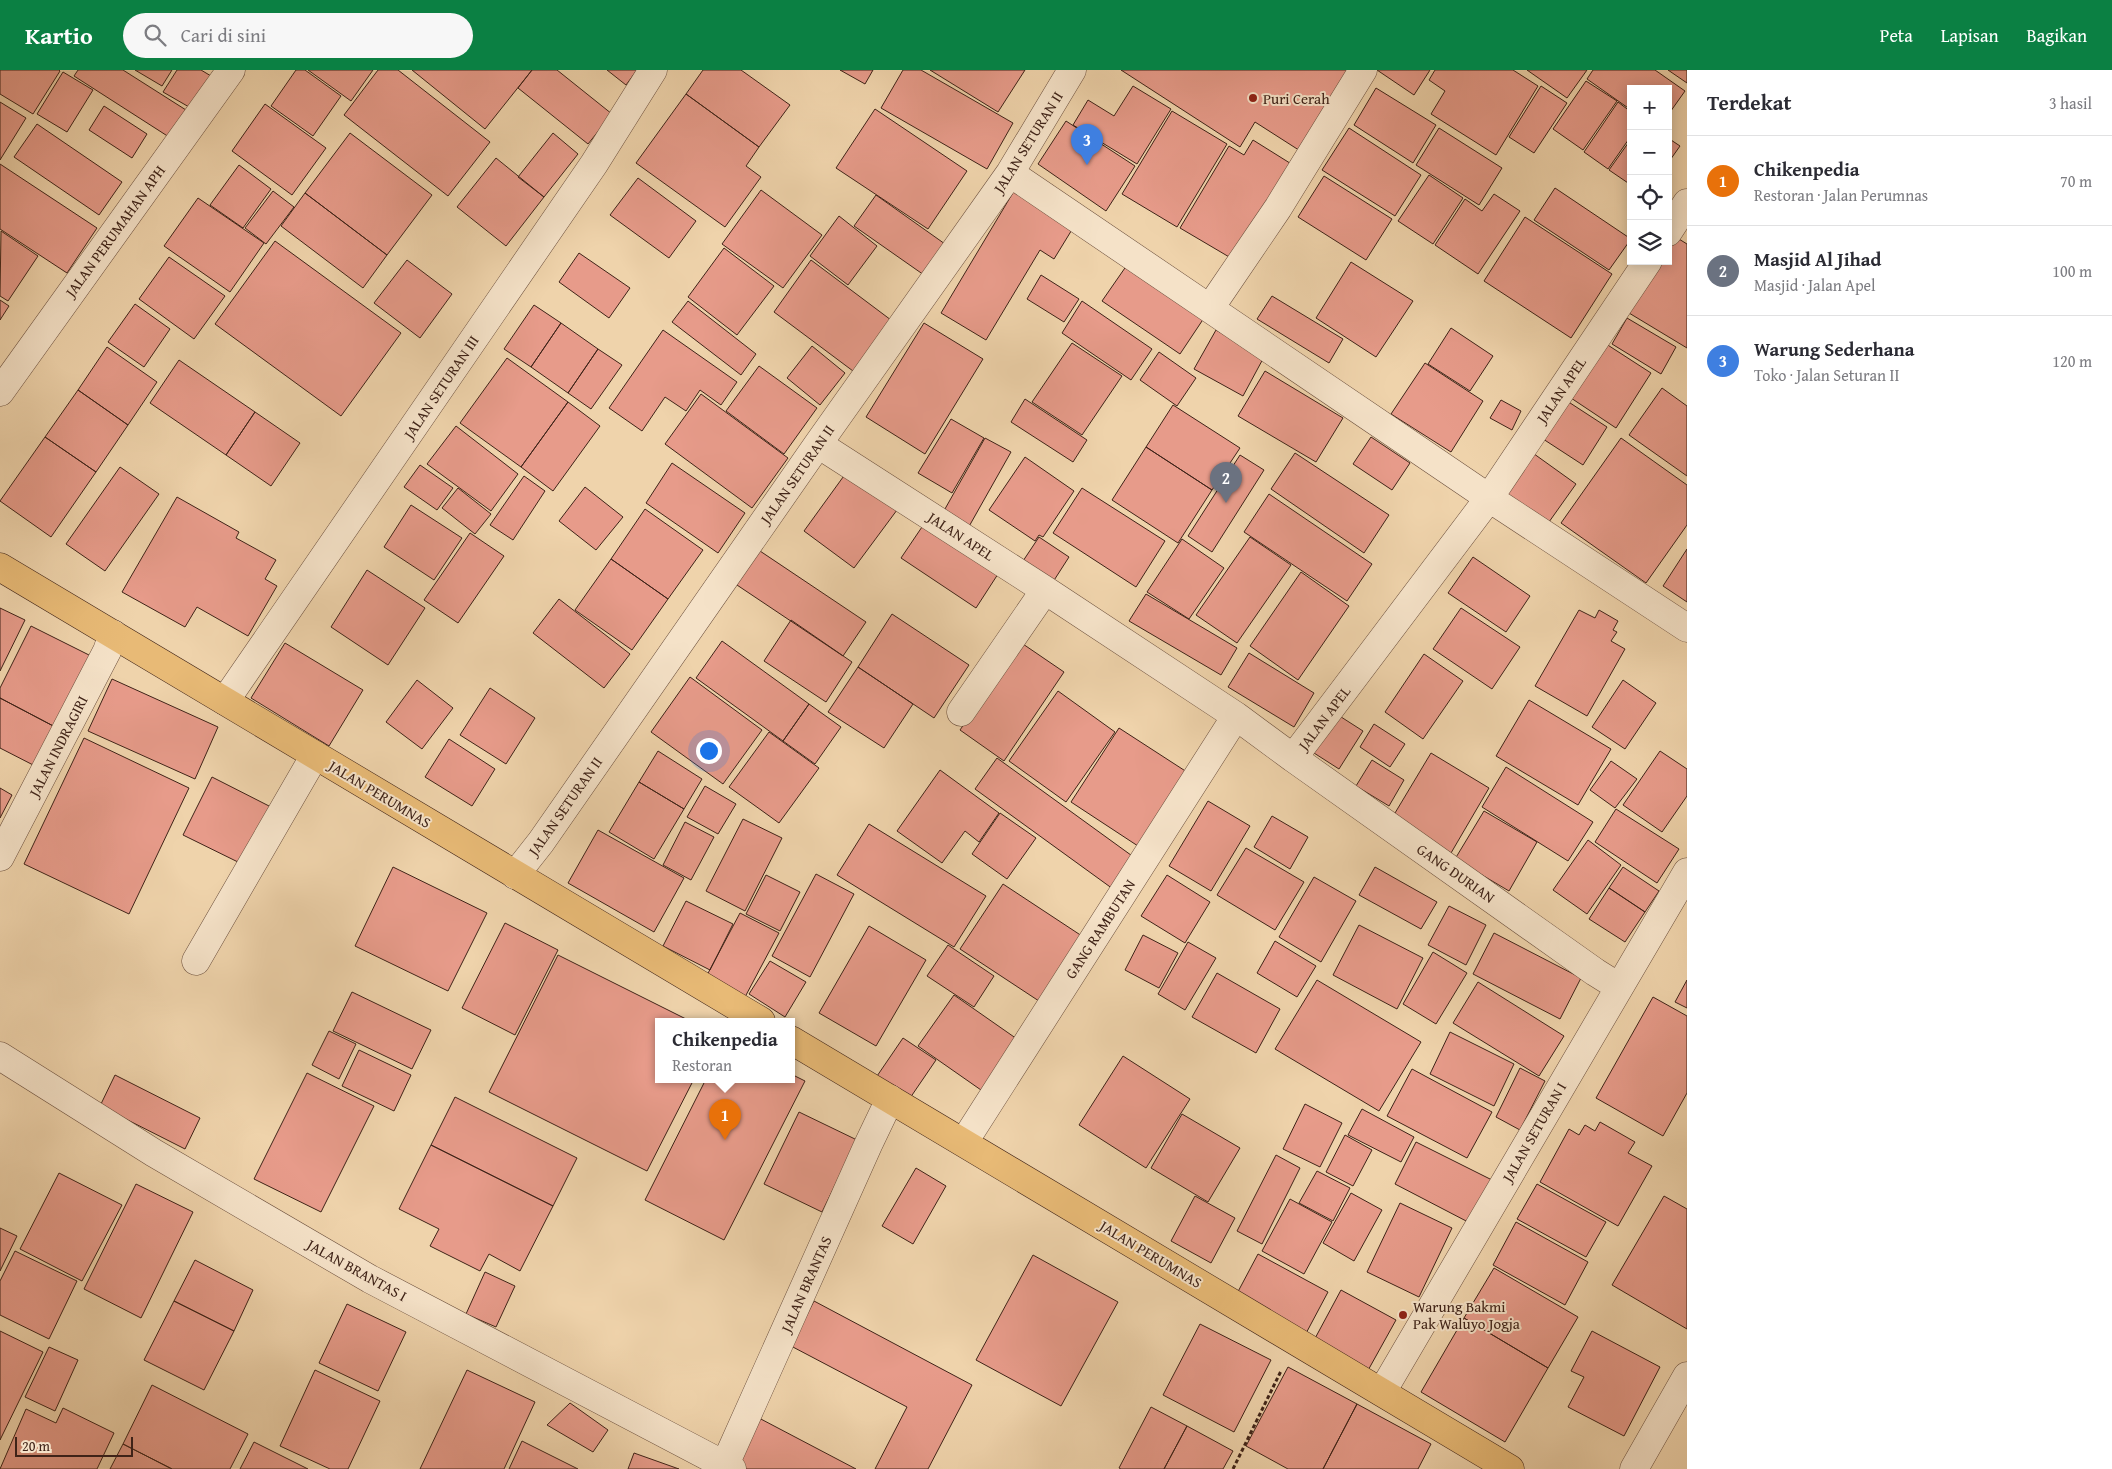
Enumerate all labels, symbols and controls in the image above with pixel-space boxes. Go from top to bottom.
search box [123,13,473,58]
text: Kartio [25,18,93,53]
icon: search [141,21,169,49]
text: Cari di sini [181,21,266,49]
text: Peta [1880,22,1913,49]
text: Lapisan [1941,22,1999,49]
text: Bagikan [2027,22,2087,49]
map controls [1627,85,1672,265]
button: + [1627,85,1672,130]
street label: JALAN SETURAN II [987,87,1068,199]
text: Terdekat [1707,87,1791,118]
place label: Puri Cerah [1263,88,1330,109]
text: 3 hasil [2049,91,2092,115]
marker: Puri Cerah [1247,92,1259,104]
pin: 3 [1071,124,1103,165]
button: − [1627,130,1672,175]
text: Chikenpedia [1754,155,1860,183]
street label: JALAN PERUMAHAN APH [59,161,170,303]
text: 1 [1719,169,1727,193]
text: 70 m [2060,169,2092,193]
button: locate [1627,175,1672,220]
text: Restoran · Jalan Perumnas [1754,183,1928,207]
button: layers [1627,220,1672,265]
text: Masjid Al Jihad [1754,245,1881,273]
text: 2 [1719,259,1727,283]
text: 100 m [2052,259,2092,283]
text: Masjid · Jalan Apel [1754,273,1876,297]
street label: JALAN SETURAN III [397,331,484,445]
text: Warung Sederhana [1754,335,1914,363]
text: 3 [1719,349,1727,373]
text: 120 m [2052,349,2092,373]
street label: JALAN APEL [1530,352,1591,429]
text: Toko · Jalan Seturan II [1754,363,1899,387]
street label: JALAN SETURAN II [754,420,839,529]
pin: 2 [1210,462,1242,503]
street label: JALAN APEL [922,506,999,566]
street label: JALAN APEL [1292,681,1355,756]
street label: JALAN INDRAGIRI [23,692,93,802]
your location [696,738,722,764]
street label: JALAN SETURAN II [522,752,607,861]
street label: JALAN PERUMNAS [323,754,435,833]
street label: GANG DURIAN [1413,838,1499,908]
street label: GANG RAMBUTAN [1060,875,1140,983]
popup [655,1018,795,1083]
text: Chikenpedia [672,1025,778,1053]
text: Restoran [672,1053,732,1077]
street label: JALAN SETURAN I [1496,1078,1571,1187]
pin: 1 [709,1099,741,1140]
street label: JALAN PERUMNAS [1094,1214,1206,1293]
street label: JALAN BRANTAS I [302,1233,411,1306]
street label: JALAN BRANTAS [775,1233,837,1337]
place label: Warung Bakmi Pak Waluyo Jogja [1413,1296,1520,1334]
marker: Warung Bakmi Pak Waluyo Jogja [1397,1309,1409,1321]
scale bar [15,1434,132,1457]
text: 20 m [22,1436,50,1456]

